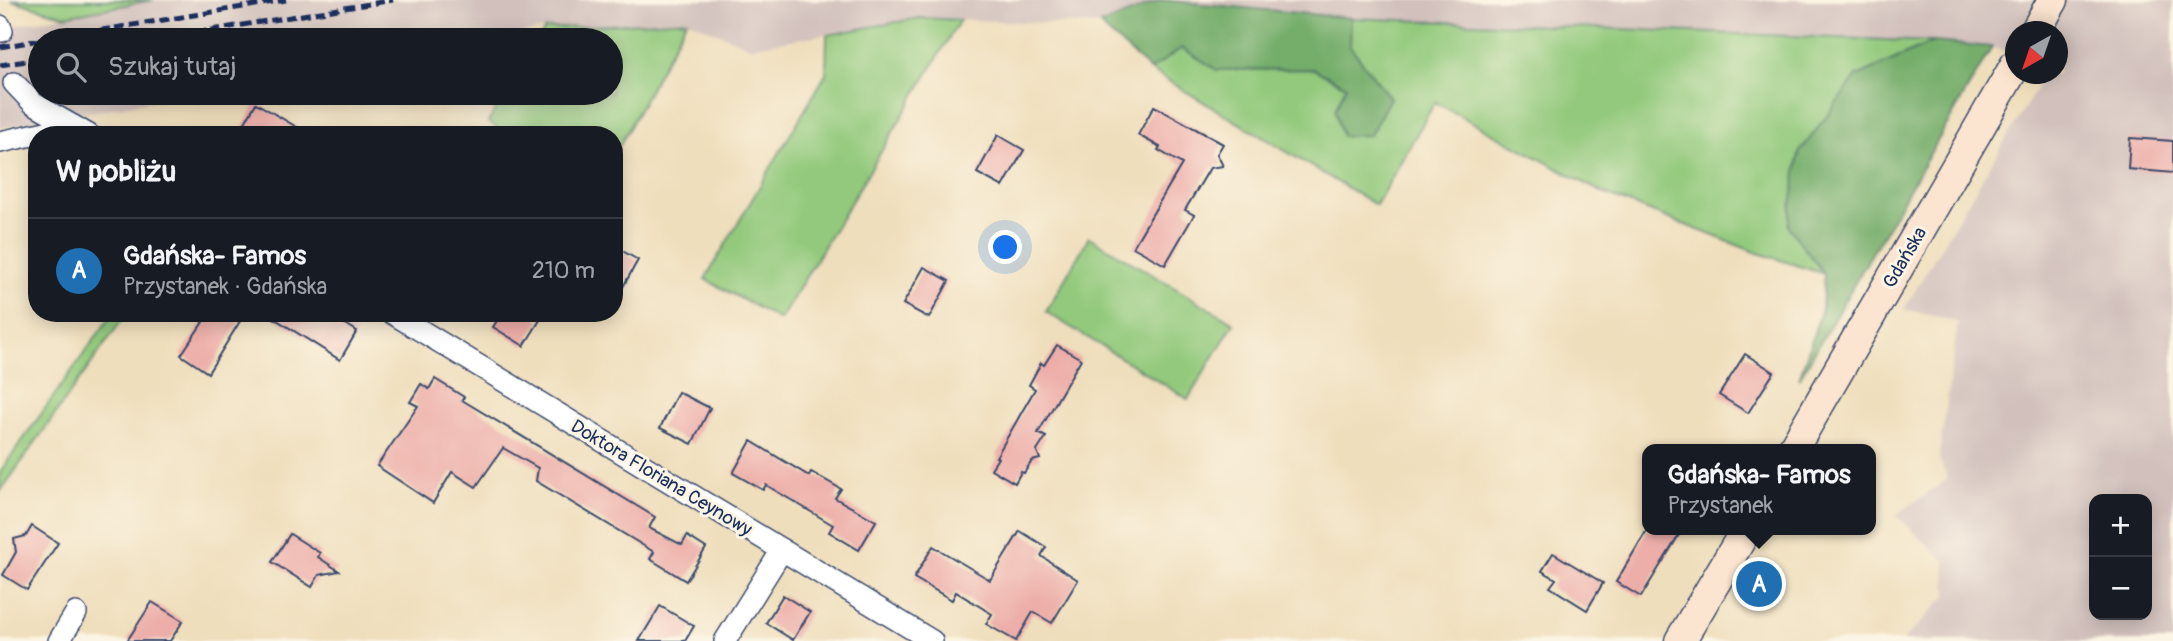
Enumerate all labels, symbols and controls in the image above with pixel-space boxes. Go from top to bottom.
north arrow [2005,21,2068,84]
search box [28,28,623,105]
icon: search [52,48,90,86]
text: Szukaj tutaj [108,51,236,83]
text: W pobliżu [56,153,176,190]
street label: Gdańska [1878,222,1932,292]
your location [988,230,1022,264]
text: Gdańska- Famos [123,240,306,272]
text: A [72,256,86,285]
text: 210 m [532,256,595,285]
text: Przystanek · Gdańska [123,272,327,301]
street label: Doktora Floriana Ceynowy [566,414,756,542]
popup [1642,444,1876,535]
text: Gdańska- Famos [1667,459,1851,491]
text: Przystanek [1667,491,1773,520]
map controls [2089,494,2152,620]
button: + [2089,494,2152,557]
button: − [2089,557,2152,620]
pin: A [1736,558,1782,610]

